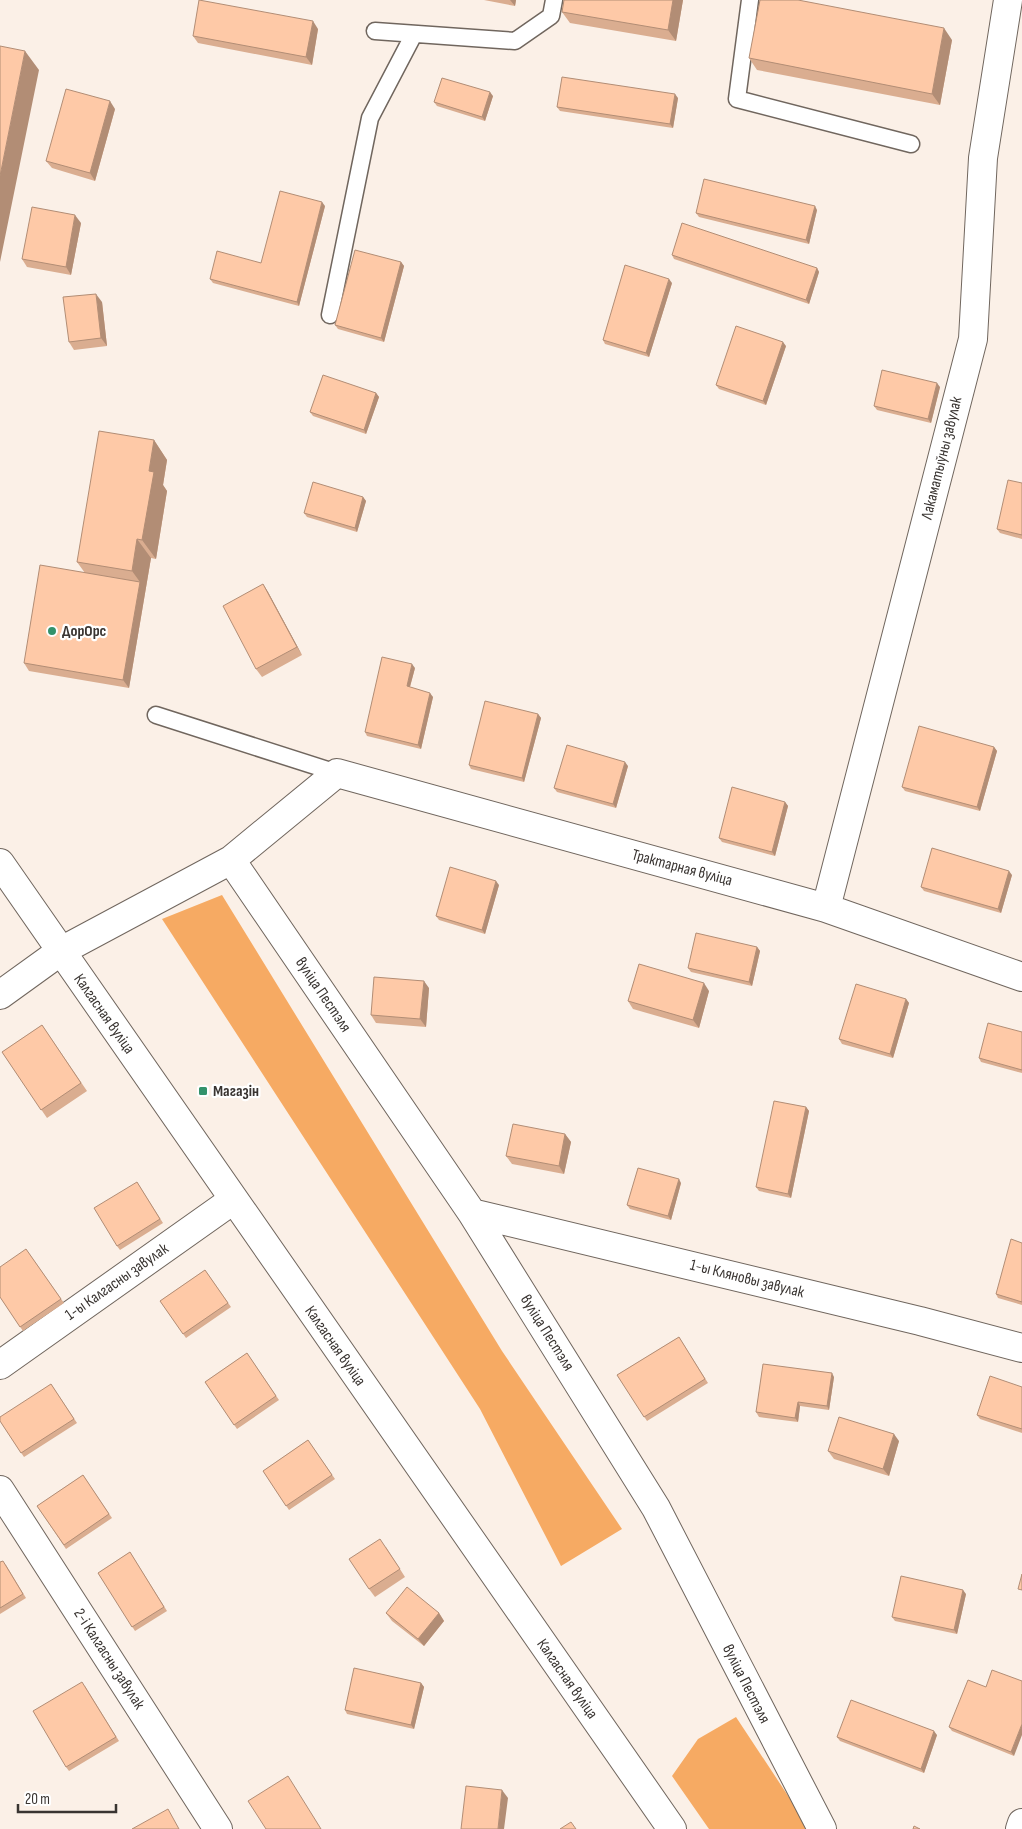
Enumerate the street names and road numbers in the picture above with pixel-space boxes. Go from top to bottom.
street label: Лакаматыўны завулак [917,394,967,522]
street label: Трактарная вуліца [630,845,734,891]
street label: вуліца Пестэля [291,954,355,1036]
street label: Калгасная вуліца [69,970,139,1058]
street label: 1-ы Калгасны завулак [62,1239,173,1325]
street label: 1-ы Кляновы завулак [688,1256,807,1303]
street label: вуліца Пестэля [516,1291,578,1375]
street label: Калгасная вуліца [300,1302,370,1390]
street label: 2-і Калгасны завулак [69,1605,149,1714]
street label: Калгасная вуліца [532,1635,602,1723]
street label: вуліца Пестэля [718,1641,774,1727]

